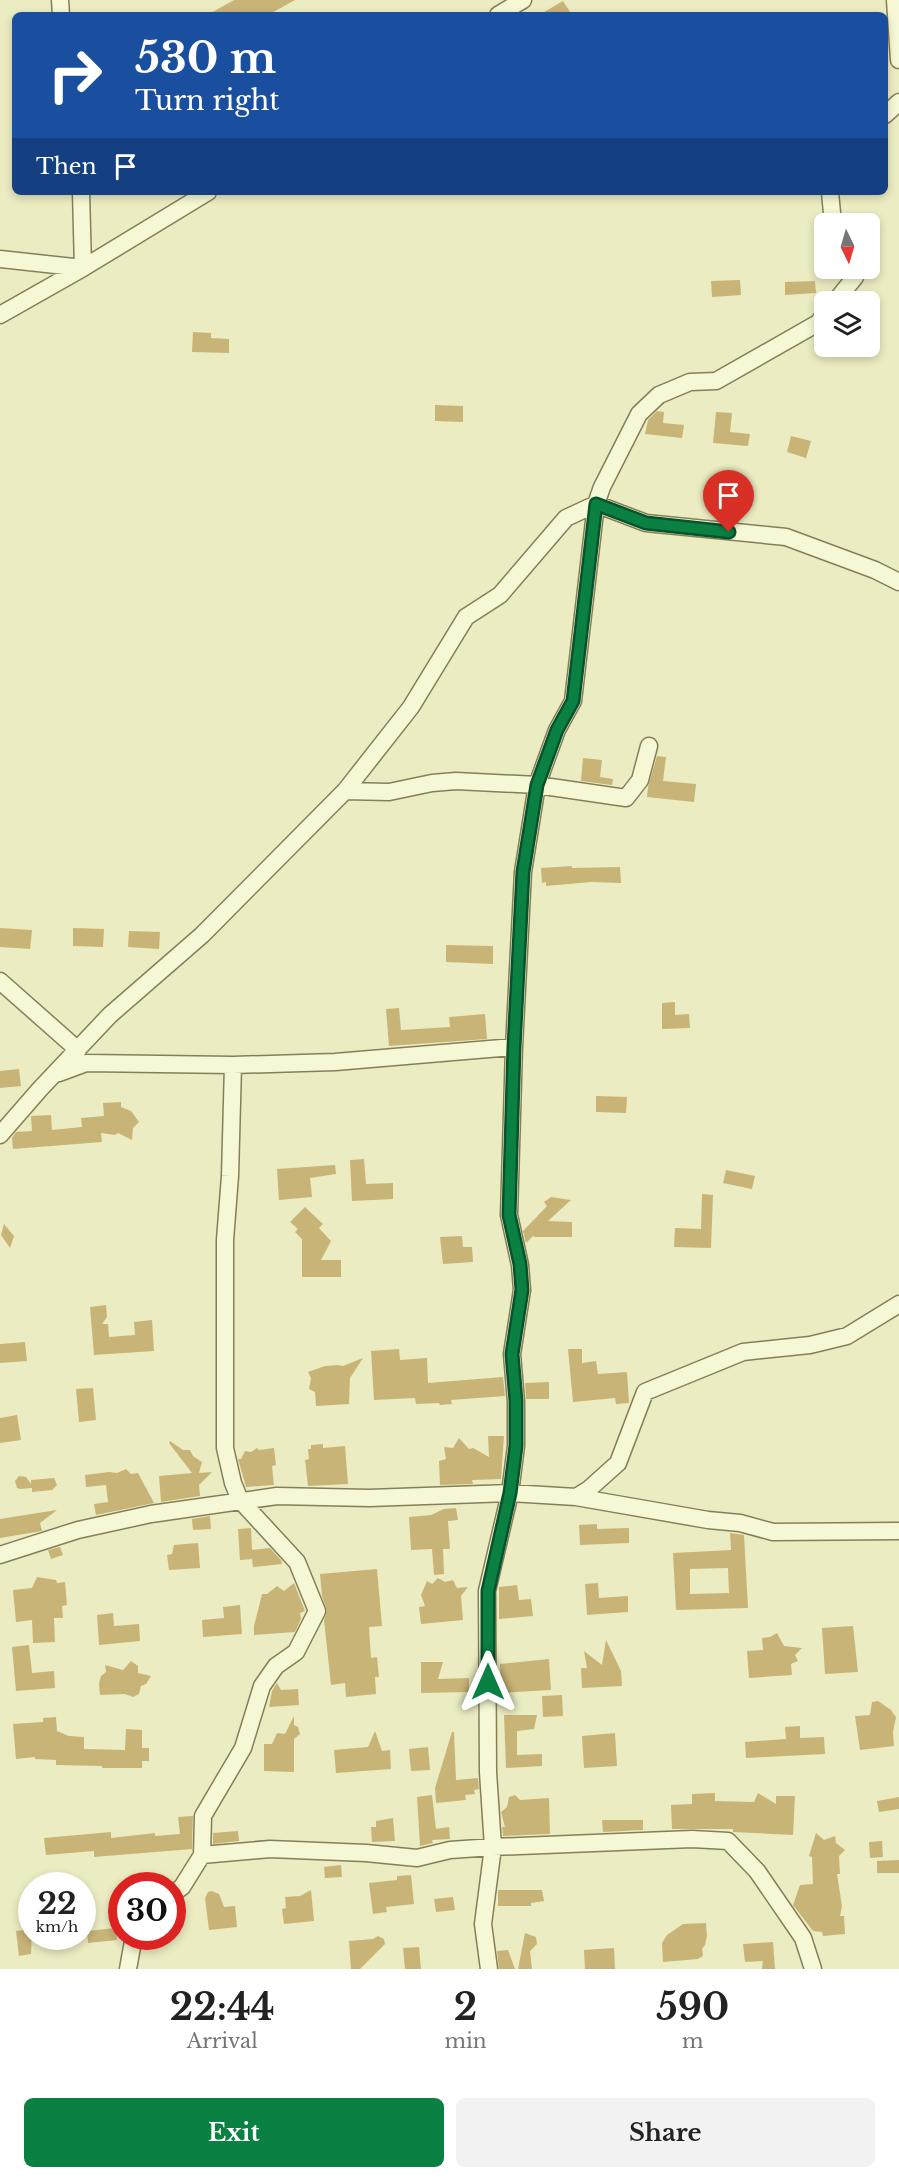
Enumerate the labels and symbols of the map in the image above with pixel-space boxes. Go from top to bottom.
north arrow [814,213,880,279]
pin [703,470,754,532]
position arrow [456,1650,520,1714]
speed limit sign: 30 [108,1872,186,1950]

